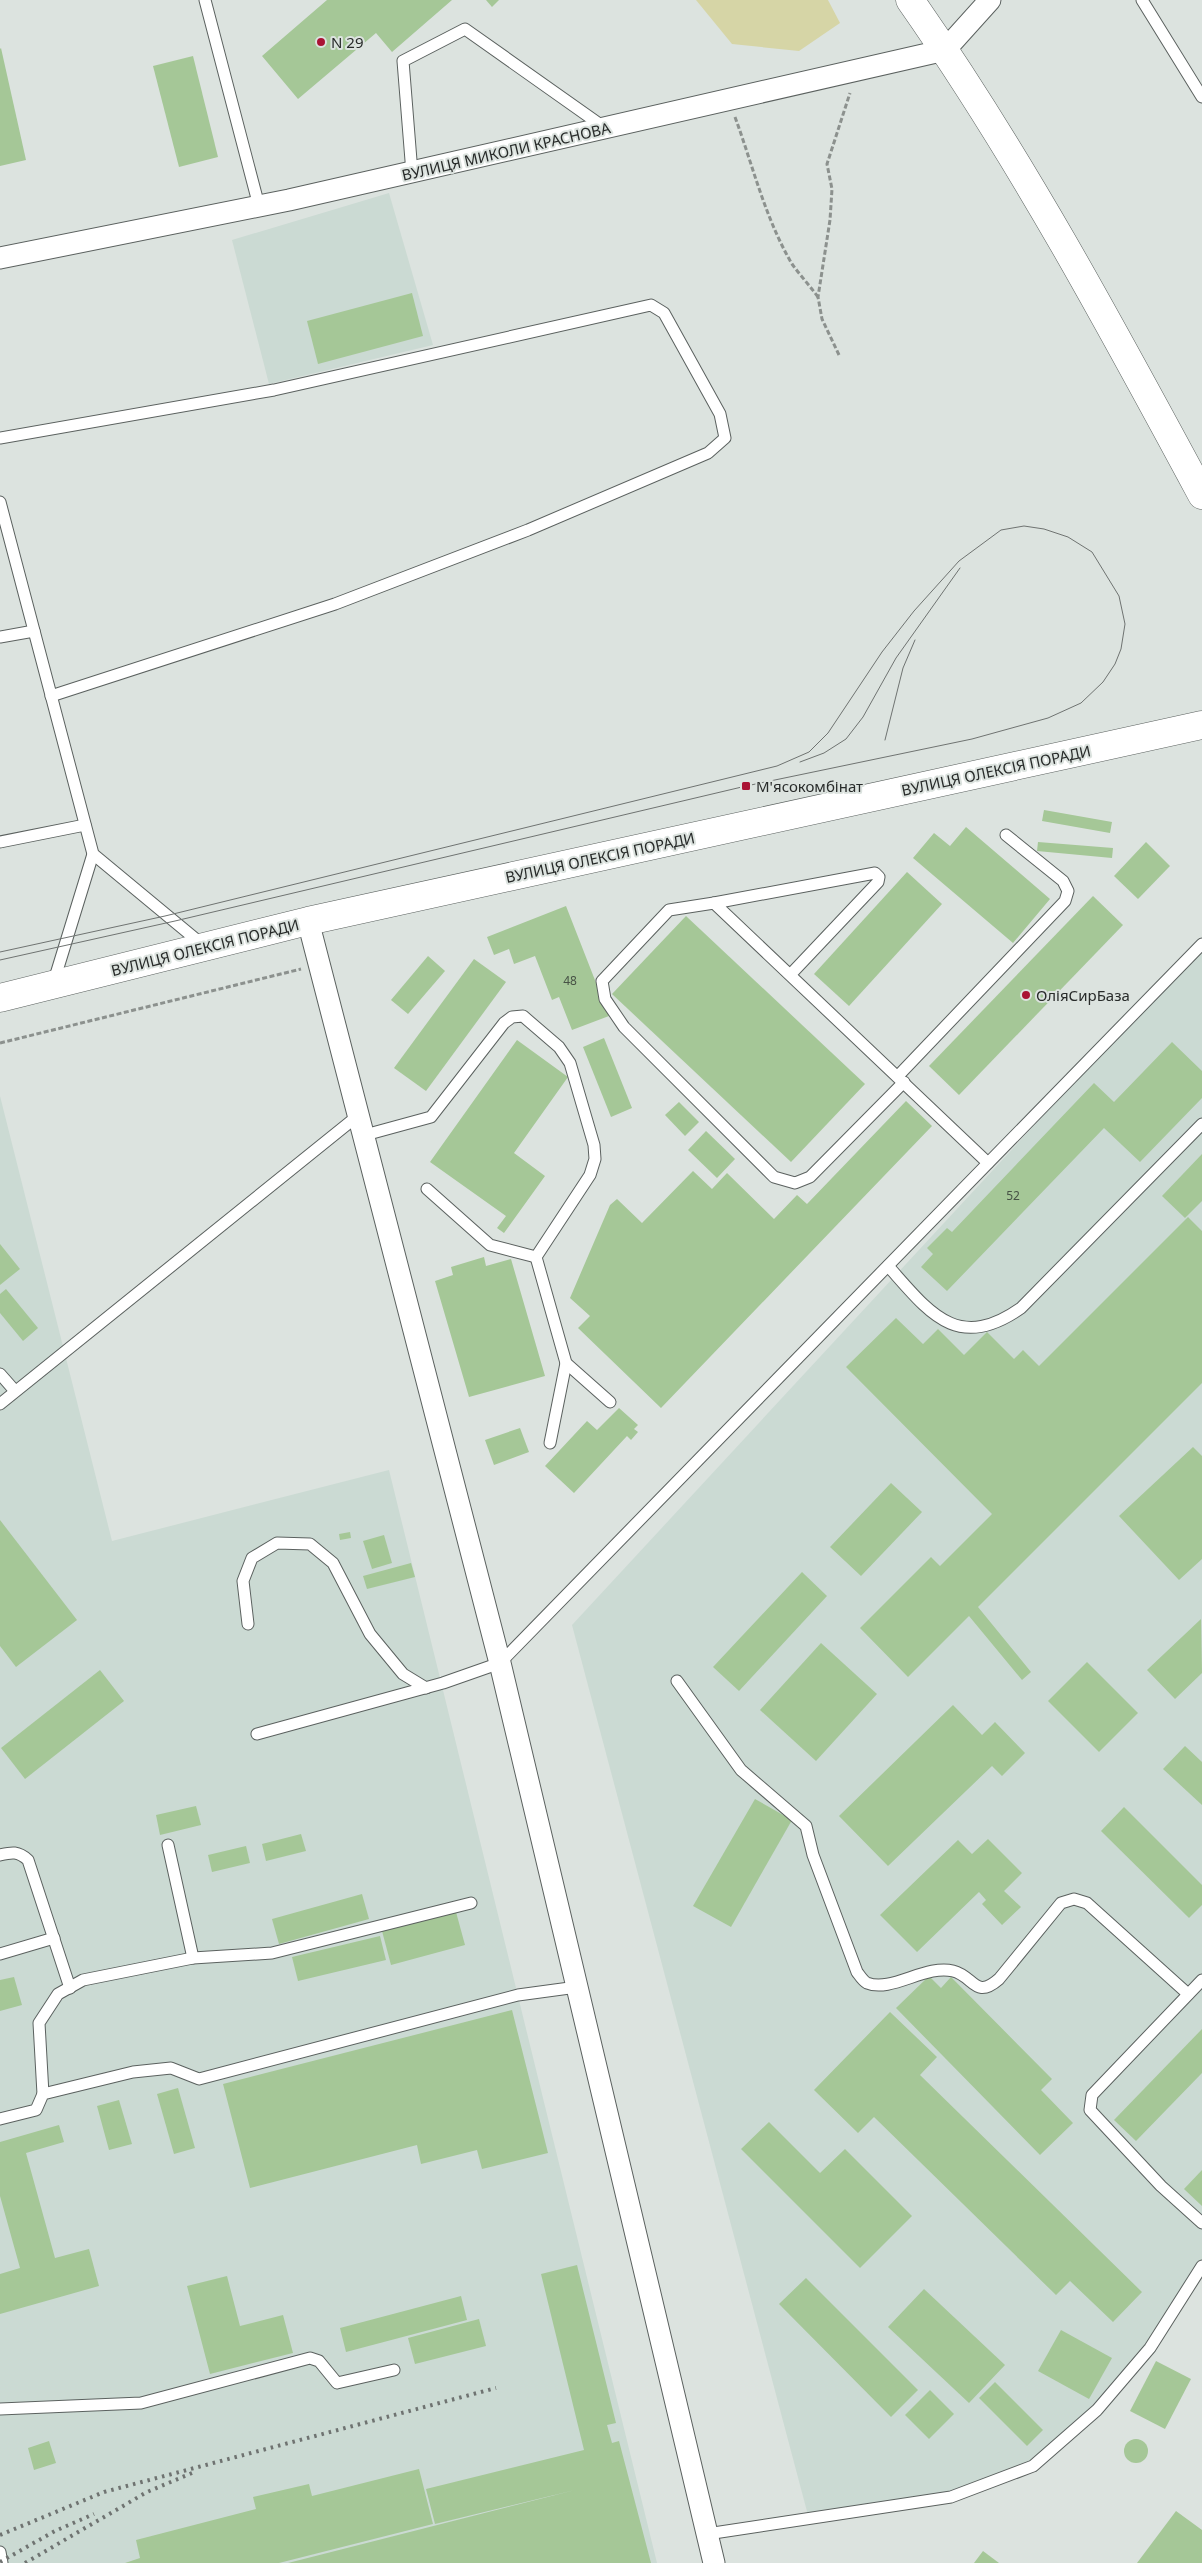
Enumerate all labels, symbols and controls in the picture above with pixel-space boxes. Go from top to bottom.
place label: N 29 [331,32,363,52]
marker: N 29 [315,36,327,48]
street label: ВУЛИЦЯ МИКОЛИ КРАСНОВА [400,117,613,185]
street label: ВУЛИЦЯ ОЛЕКСІЯ ПОРАДИ [899,740,1093,800]
place label: М'ясокомбінат [756,776,863,796]
marker: М'ясокомбінат [740,780,752,792]
street label: ВУЛИЦЯ ОЛЕКСІЯ ПОРАДИ [503,827,697,887]
street label: ВУЛИЦЯ ОЛЕКСІЯ ПОРАДИ [109,914,301,980]
house number: 48 [563,972,577,989]
place label: ОліяСирБаза [1036,985,1130,1005]
marker: ОліяСирБаза [1020,989,1032,1001]
house number: 52 [1006,1187,1020,1204]

